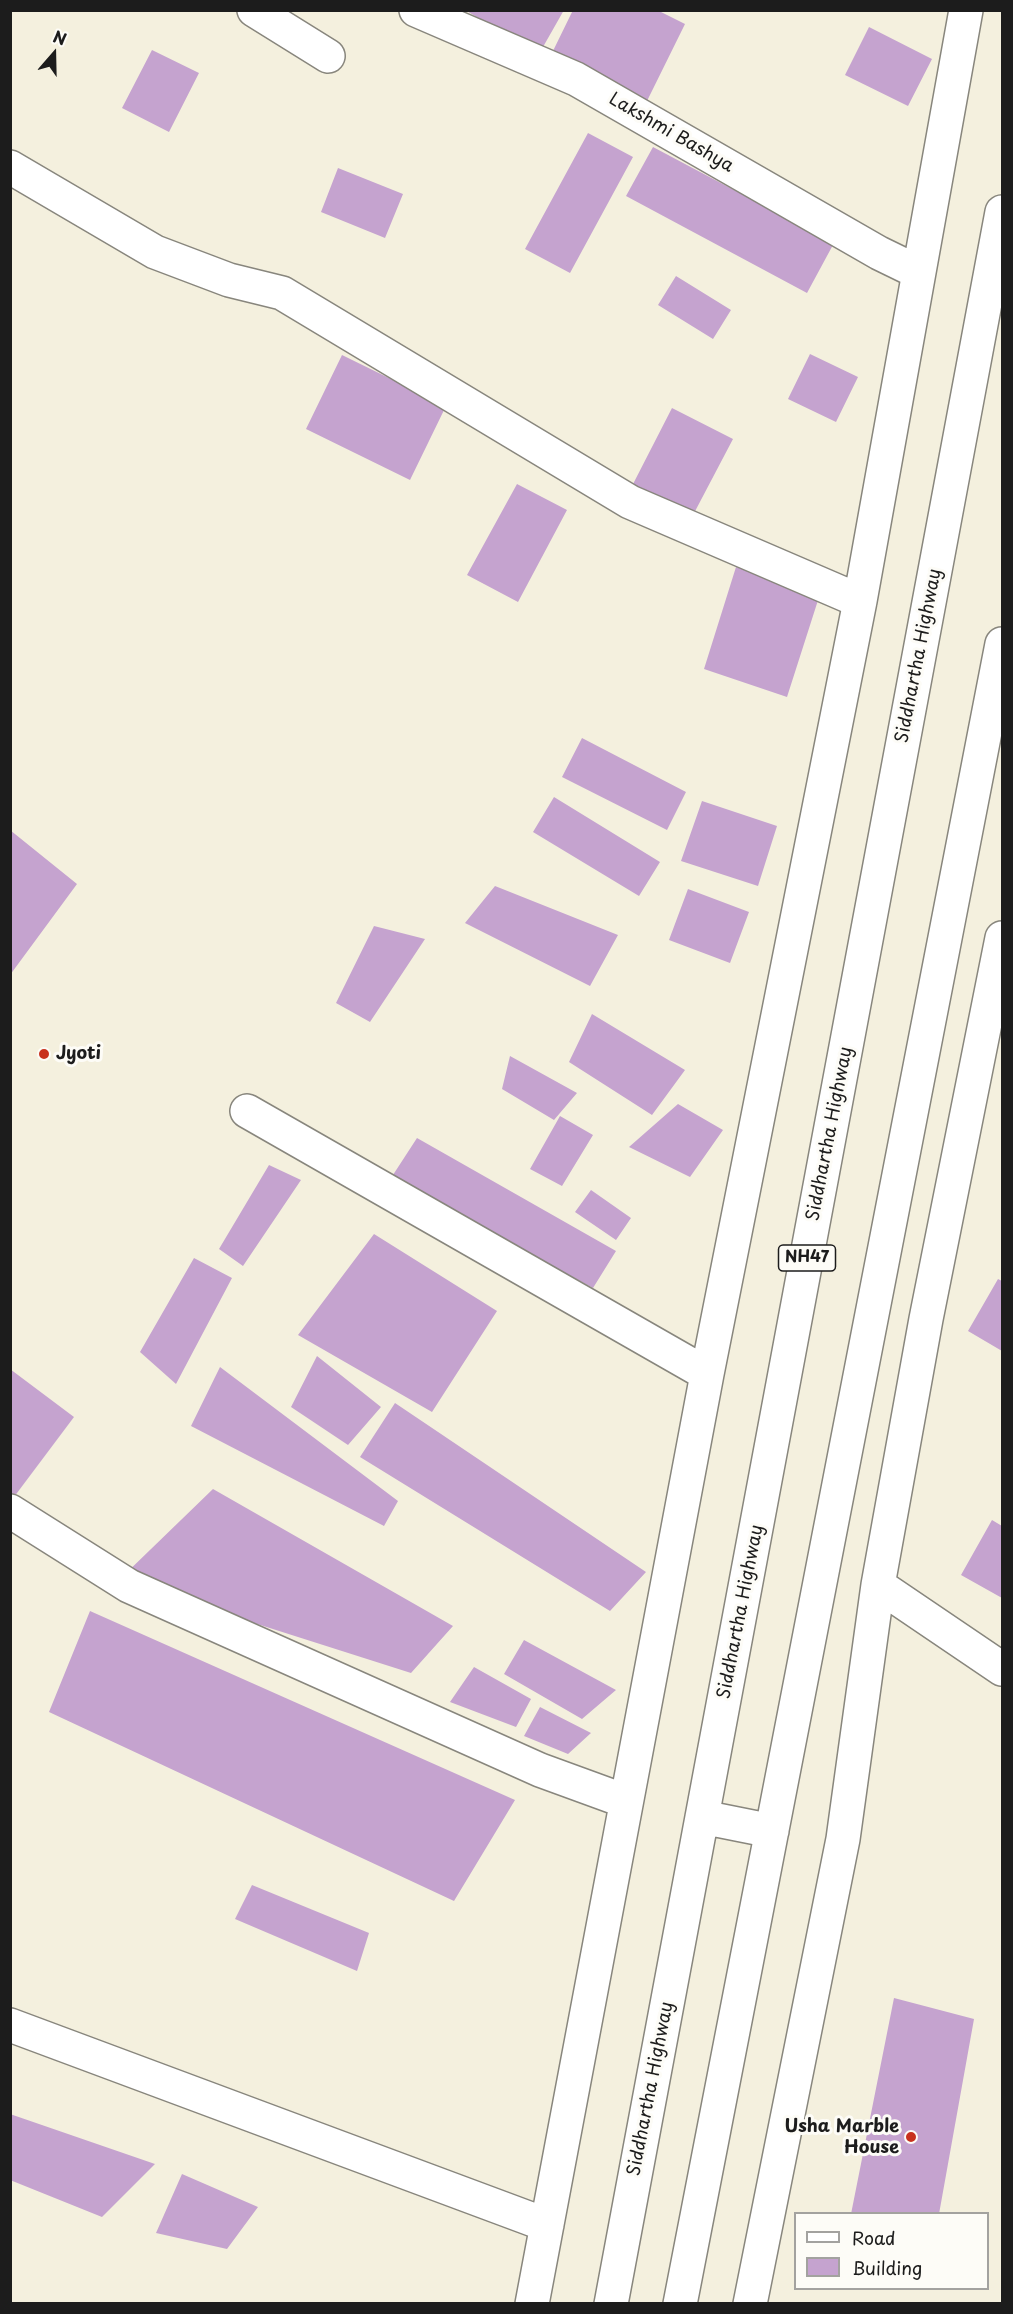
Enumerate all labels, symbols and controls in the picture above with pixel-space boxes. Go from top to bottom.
north arrow [24,24,84,84]
text: N [50,24,70,51]
street label: Lakshmi Bashya [605,88,737,178]
street label: Siddhartha Highway [892,567,946,745]
place label: Jyoti [56,1043,101,1065]
street label: Siddhartha Highway [803,1045,857,1223]
marker: Jyoti [37,1047,51,1061]
road number: NH47 [778,1245,836,1271]
street label: Siddhartha Highway [714,1523,768,1701]
street label: Siddhartha Highway [624,2000,678,2178]
place label: Usha Marble House [785,2116,899,2158]
marker: Usha Marble House [904,2130,918,2144]
legend [794,2212,989,2290]
text: Road [852,2224,896,2251]
text: Building [852,2254,922,2281]

